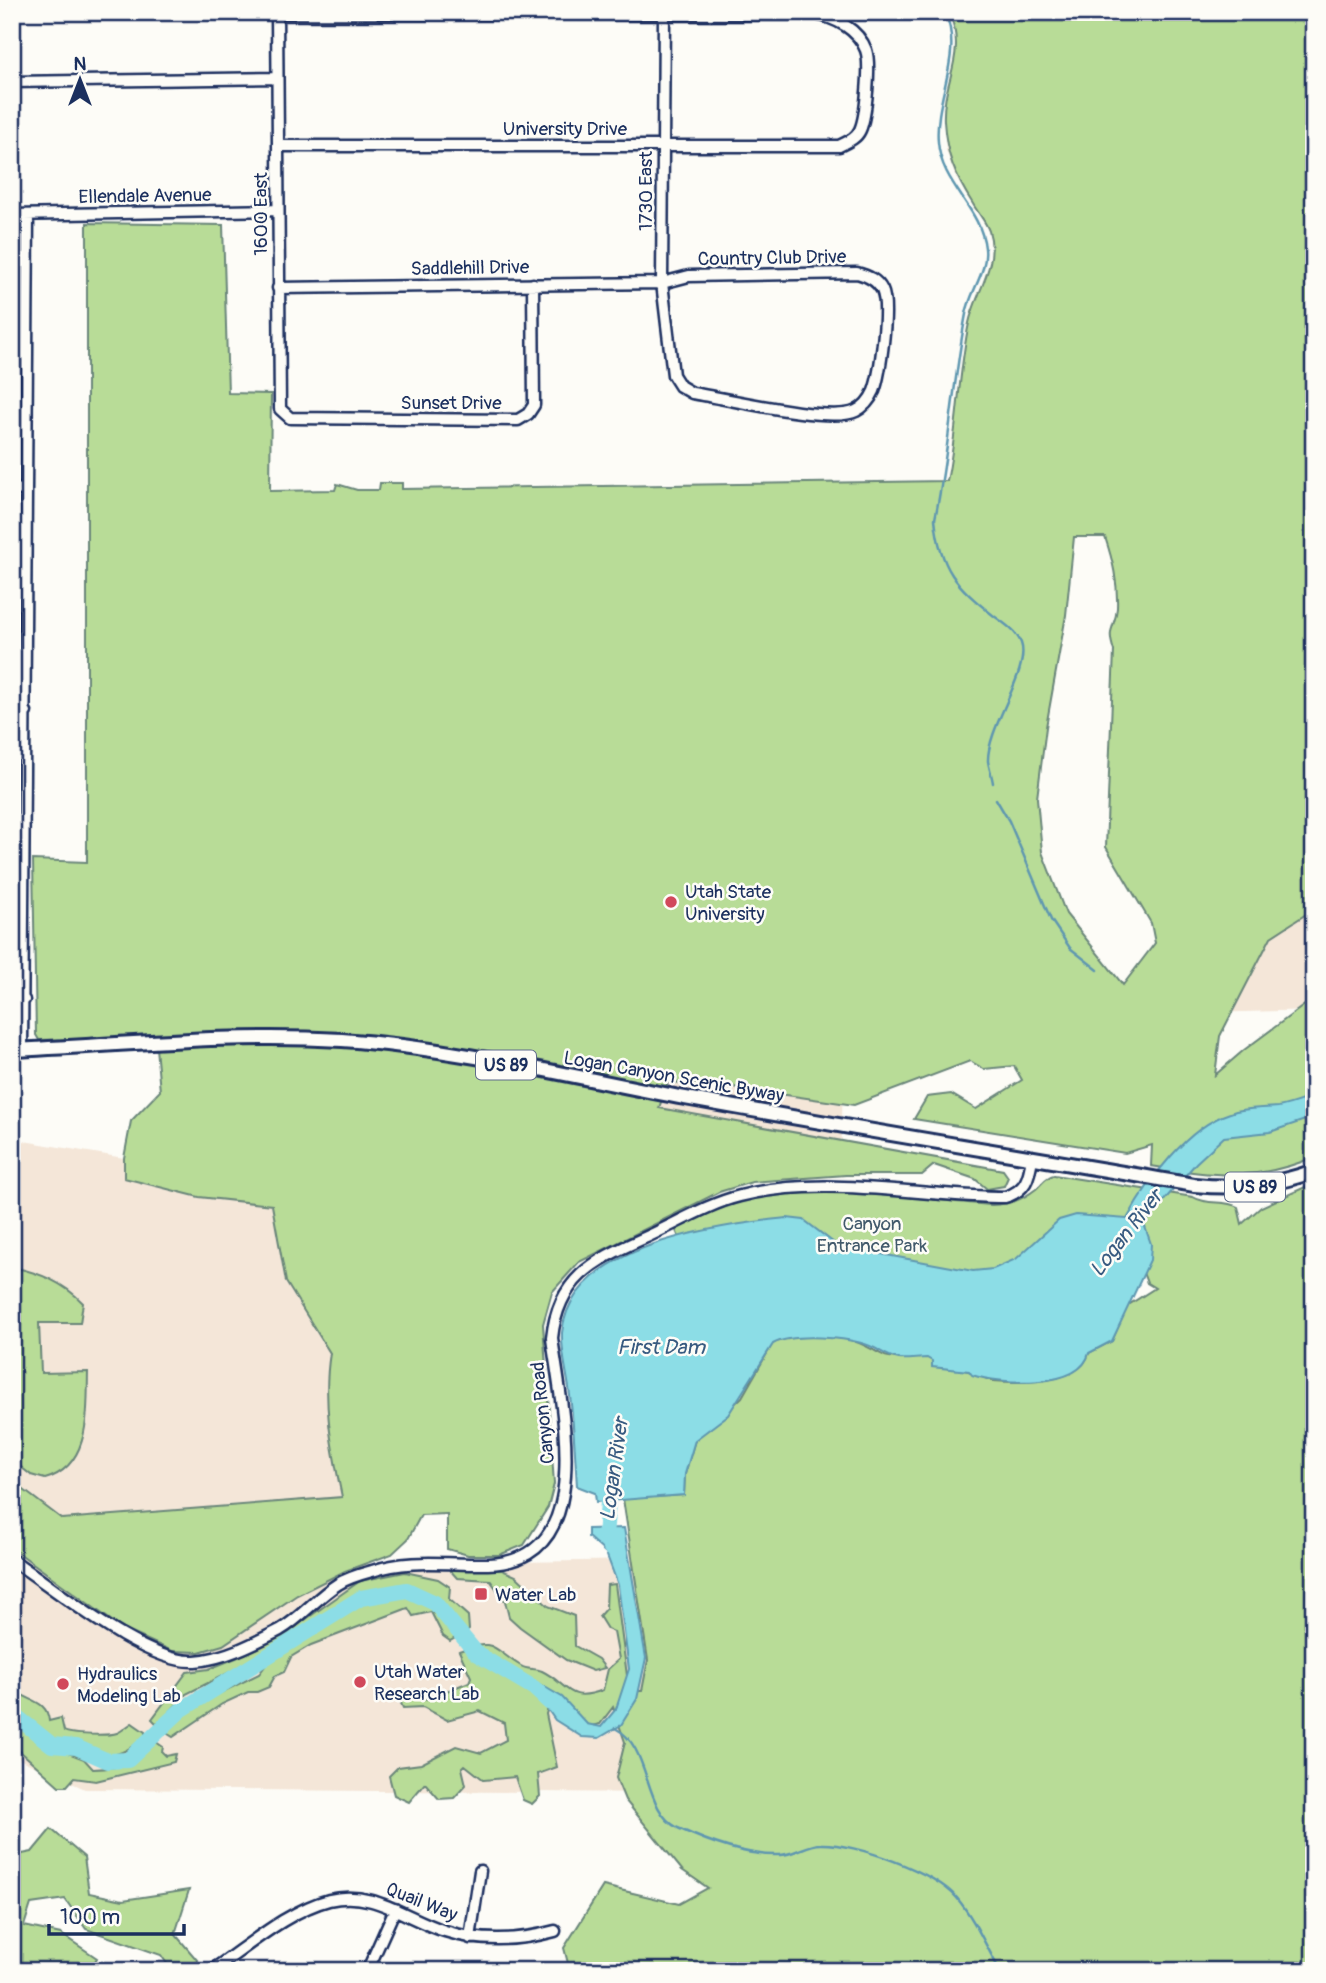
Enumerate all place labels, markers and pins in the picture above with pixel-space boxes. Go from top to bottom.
place label: Utah State University [685,880,772,926]
marker: Utah State University [663,894,679,910]
place label: Water Lab [495,1583,576,1607]
marker: Water Lab [473,1586,489,1602]
place label: Utah Water Research Lab [374,1660,479,1706]
place label: Hydraulics Modeling Lab [77,1662,181,1708]
marker: Utah Water Research Lab [352,1674,368,1690]
marker: Hydraulics Modeling Lab [55,1676,71,1692]

